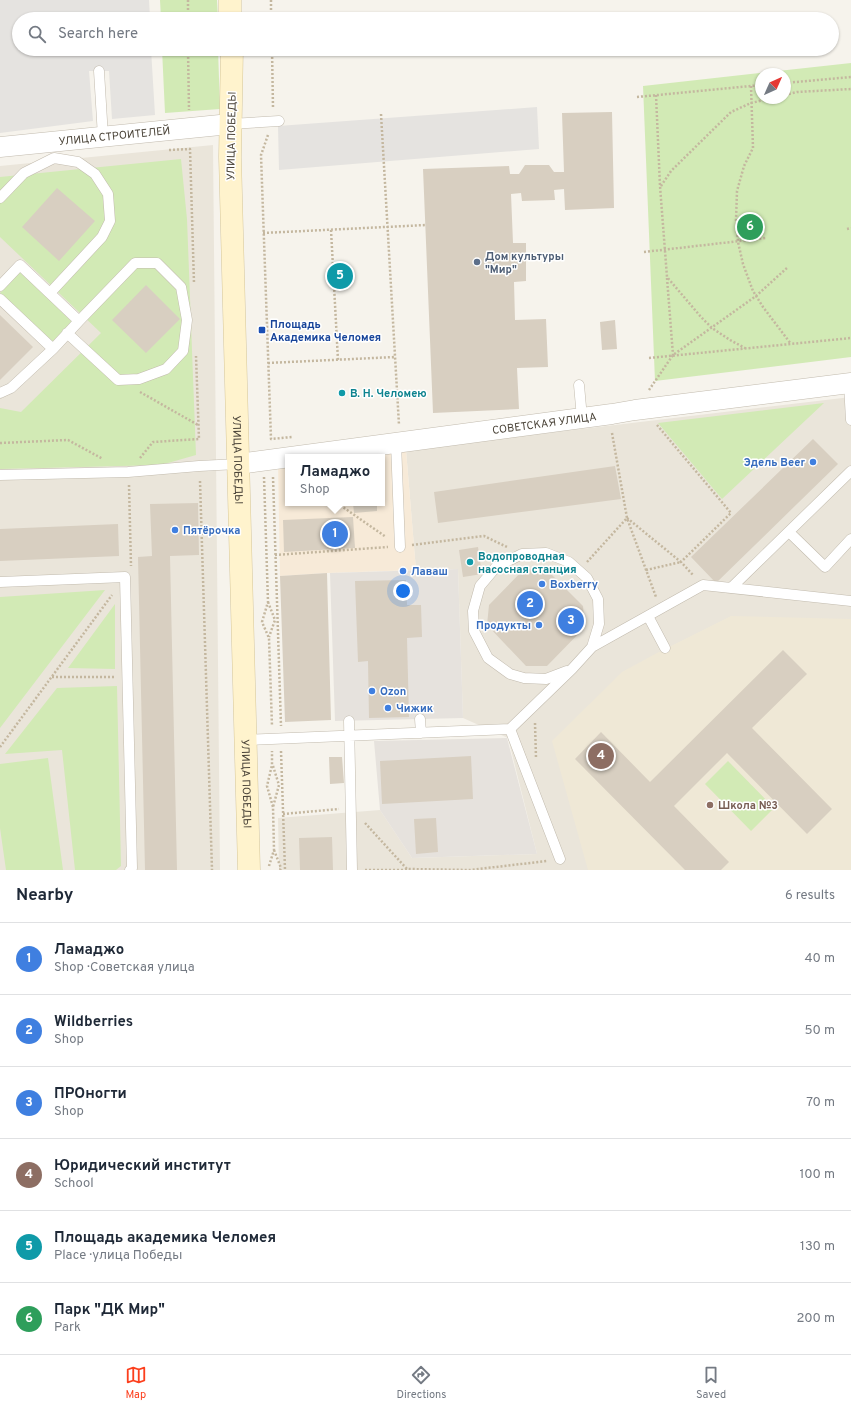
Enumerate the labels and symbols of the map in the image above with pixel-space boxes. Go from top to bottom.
north arrow [755,68,791,104]
street label: УЛИЦА ПОБЕДЫ [224,91,240,181]
street label: УЛИЦА СТРОИТЕЛЕЙ [58,123,171,149]
pin: 6 [737,212,763,242]
place label: Дом культуры "Мир" [485,250,564,277]
marker: Дом культуры "Мир" [472,257,482,267]
pin: 5 [327,261,353,291]
place label: Площадь Академика Челомея [270,318,381,345]
marker: Площадь Академика Челомея [257,325,267,335]
place label: В. Н. Челомею [350,387,427,401]
marker: В. Н. Челомею [337,388,347,398]
street label: СОВЕТСКАЯ УЛИЦА [491,410,597,438]
street label: УЛИЦА ПОБЕДЫ [229,415,245,505]
place label: Эдель Beer [744,456,805,470]
marker: Эдель Beer [808,457,818,467]
pin: 1 [322,519,348,549]
place label: Пятёрочка [183,524,241,538]
marker: Пятёрочка [170,525,180,535]
place label: Водопроводная насосная станция [478,550,577,577]
marker: Водопроводная насосная станция [465,557,475,567]
place label: Лаваш [411,565,448,579]
marker: Лаваш [398,566,408,576]
place label: Boxberry [550,578,598,592]
marker: Boxberry [537,579,547,589]
your location [393,581,413,601]
pin: 2 [517,589,543,619]
pin: 3 [558,606,584,636]
place label: Продукты [476,619,531,633]
marker: Продукты [534,620,544,630]
place label: Ozon [380,685,406,699]
marker: Ozon [367,686,377,696]
place label: Чижик [396,702,434,716]
marker: Чижик [383,703,393,713]
street label: УЛИЦА ПОБЕДЫ [238,739,254,829]
pin: 4 [588,741,614,771]
place label: Школа №3 [718,799,778,813]
marker: Школа №3 [705,800,715,810]

